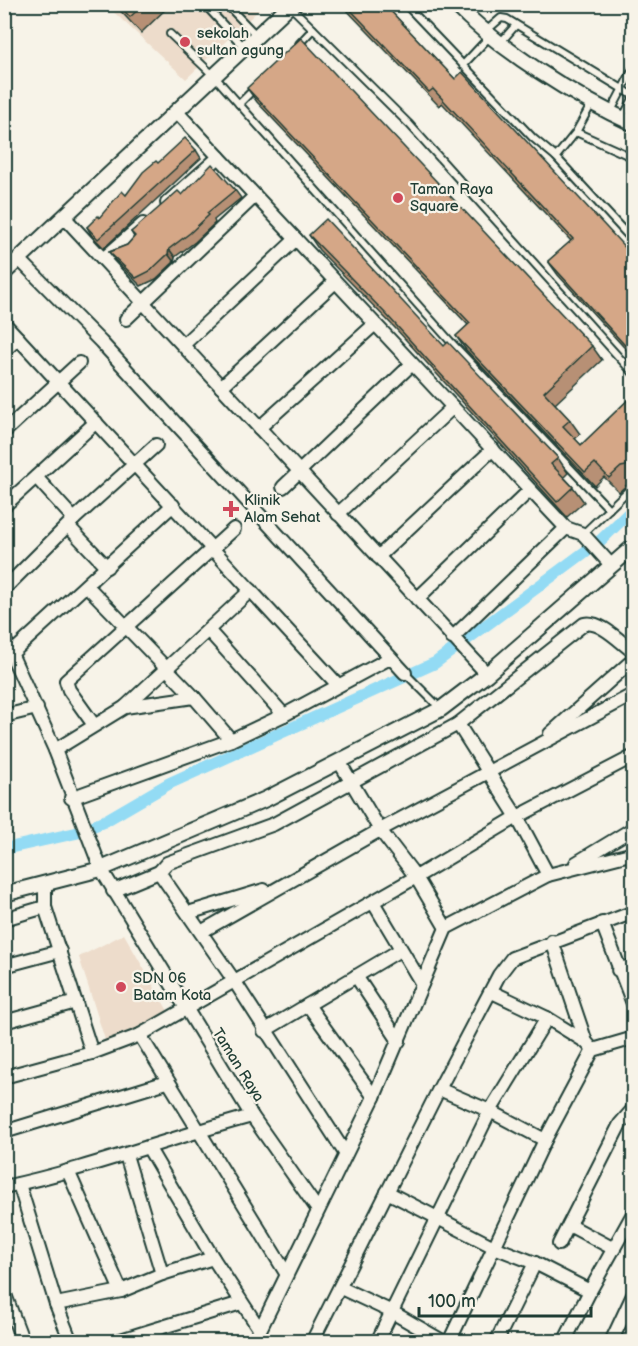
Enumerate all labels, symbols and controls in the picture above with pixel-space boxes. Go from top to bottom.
place label: sekolah sultan agung [197,24,284,60]
marker: sekolah sultan agung [178,35,192,49]
place label: Taman Raya Square [410,180,493,216]
marker: Taman Raya Square [391,191,405,205]
place label: Klinik Alam Sehat [244,491,321,527]
marker: Klinik Alam Sehat [222,500,240,518]
place label: SDN 06 Batam Kota [133,969,211,1005]
marker: SDN 06 Batam Kota [114,980,128,994]
street label: Taman Raya [208,1025,268,1105]
scale bar [419,1280,592,1318]
text: 100 m [428,1291,476,1312]

